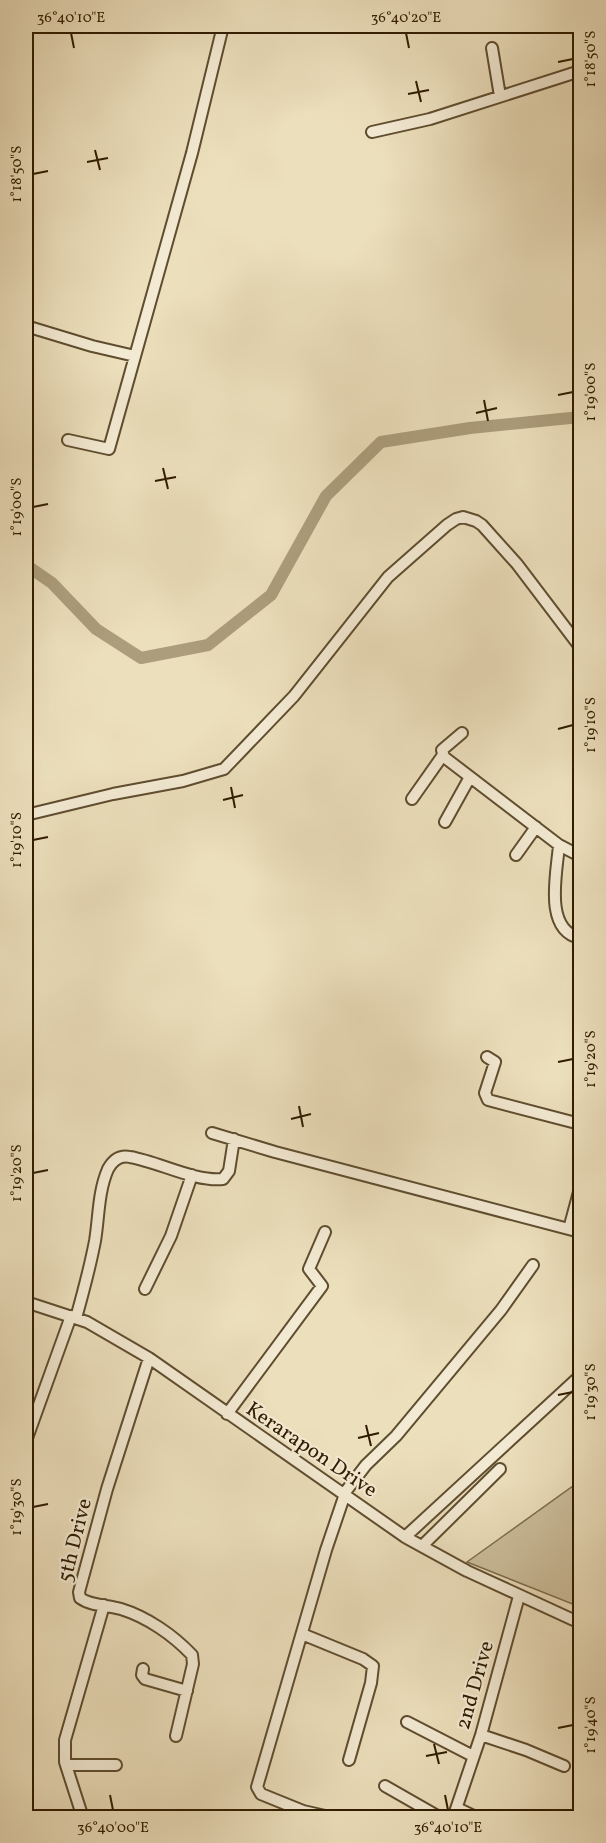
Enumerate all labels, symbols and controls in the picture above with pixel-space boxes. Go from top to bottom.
text: 36°40'10"E [37,8,105,29]
text: 36°40'20"E [371,8,441,29]
text: 1°18'50"S [581,30,602,88]
text: 1°18'50"S [7,145,28,203]
text: 1°19'00"S [581,362,602,422]
text: 1°19'00"S [7,477,28,537]
text: 1°19'10"S [581,697,602,753]
text: 1°19'10"S [7,812,28,868]
text: 1°19'20"S [581,1030,602,1088]
text: 1°19'20"S [7,1144,28,1202]
text: 1°19'30"S [581,1363,602,1421]
street label: Kerarapon Drive [240,1395,383,1505]
text: 1°19'30"S [7,1478,28,1536]
street label: 5th Drive [51,1495,100,1585]
street label: 2nd Drive [449,1638,502,1733]
text: 1°19'40"S [581,1696,602,1754]
text: 36°40'00"E [77,1818,149,1839]
text: 36°40'10"E [414,1818,482,1839]

